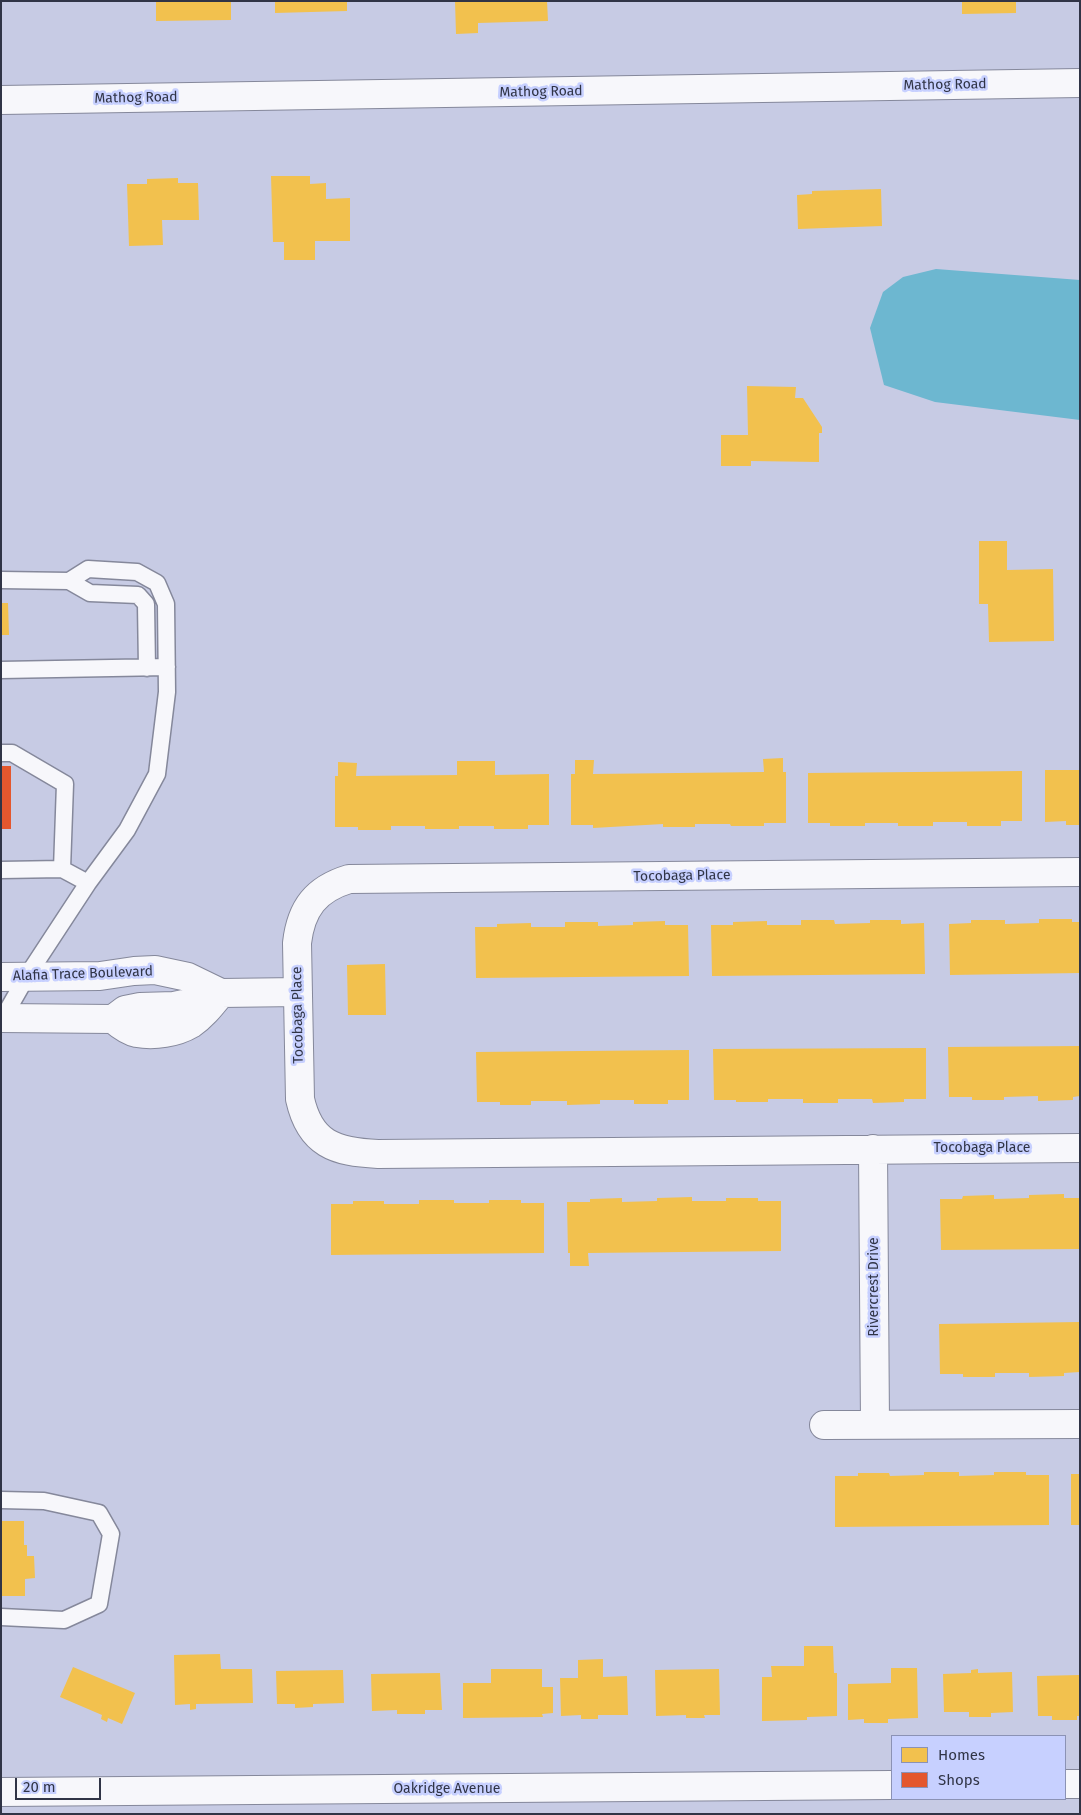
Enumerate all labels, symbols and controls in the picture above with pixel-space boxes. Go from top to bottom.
street label: Mathog Road [903,76,987,94]
street label: Mathog Road [499,83,583,101]
street label: Mathog Road [94,89,178,107]
street label: Tocobaga Place [633,867,731,885]
street label: Alafia Trace Boulevard [13,963,153,985]
street label: Tocobaga Place [289,966,307,1064]
street label: Tocobaga Place [934,1140,1030,1156]
street label: Rivercrest Drive [866,1237,882,1337]
legend [891,1735,1066,1800]
text: Homes [938,1746,985,1764]
scale bar [18,1768,104,1800]
text: Shops [938,1771,980,1789]
text: 20 m [23,1778,56,1796]
street label: Oakridge Avenue [394,1781,500,1797]

